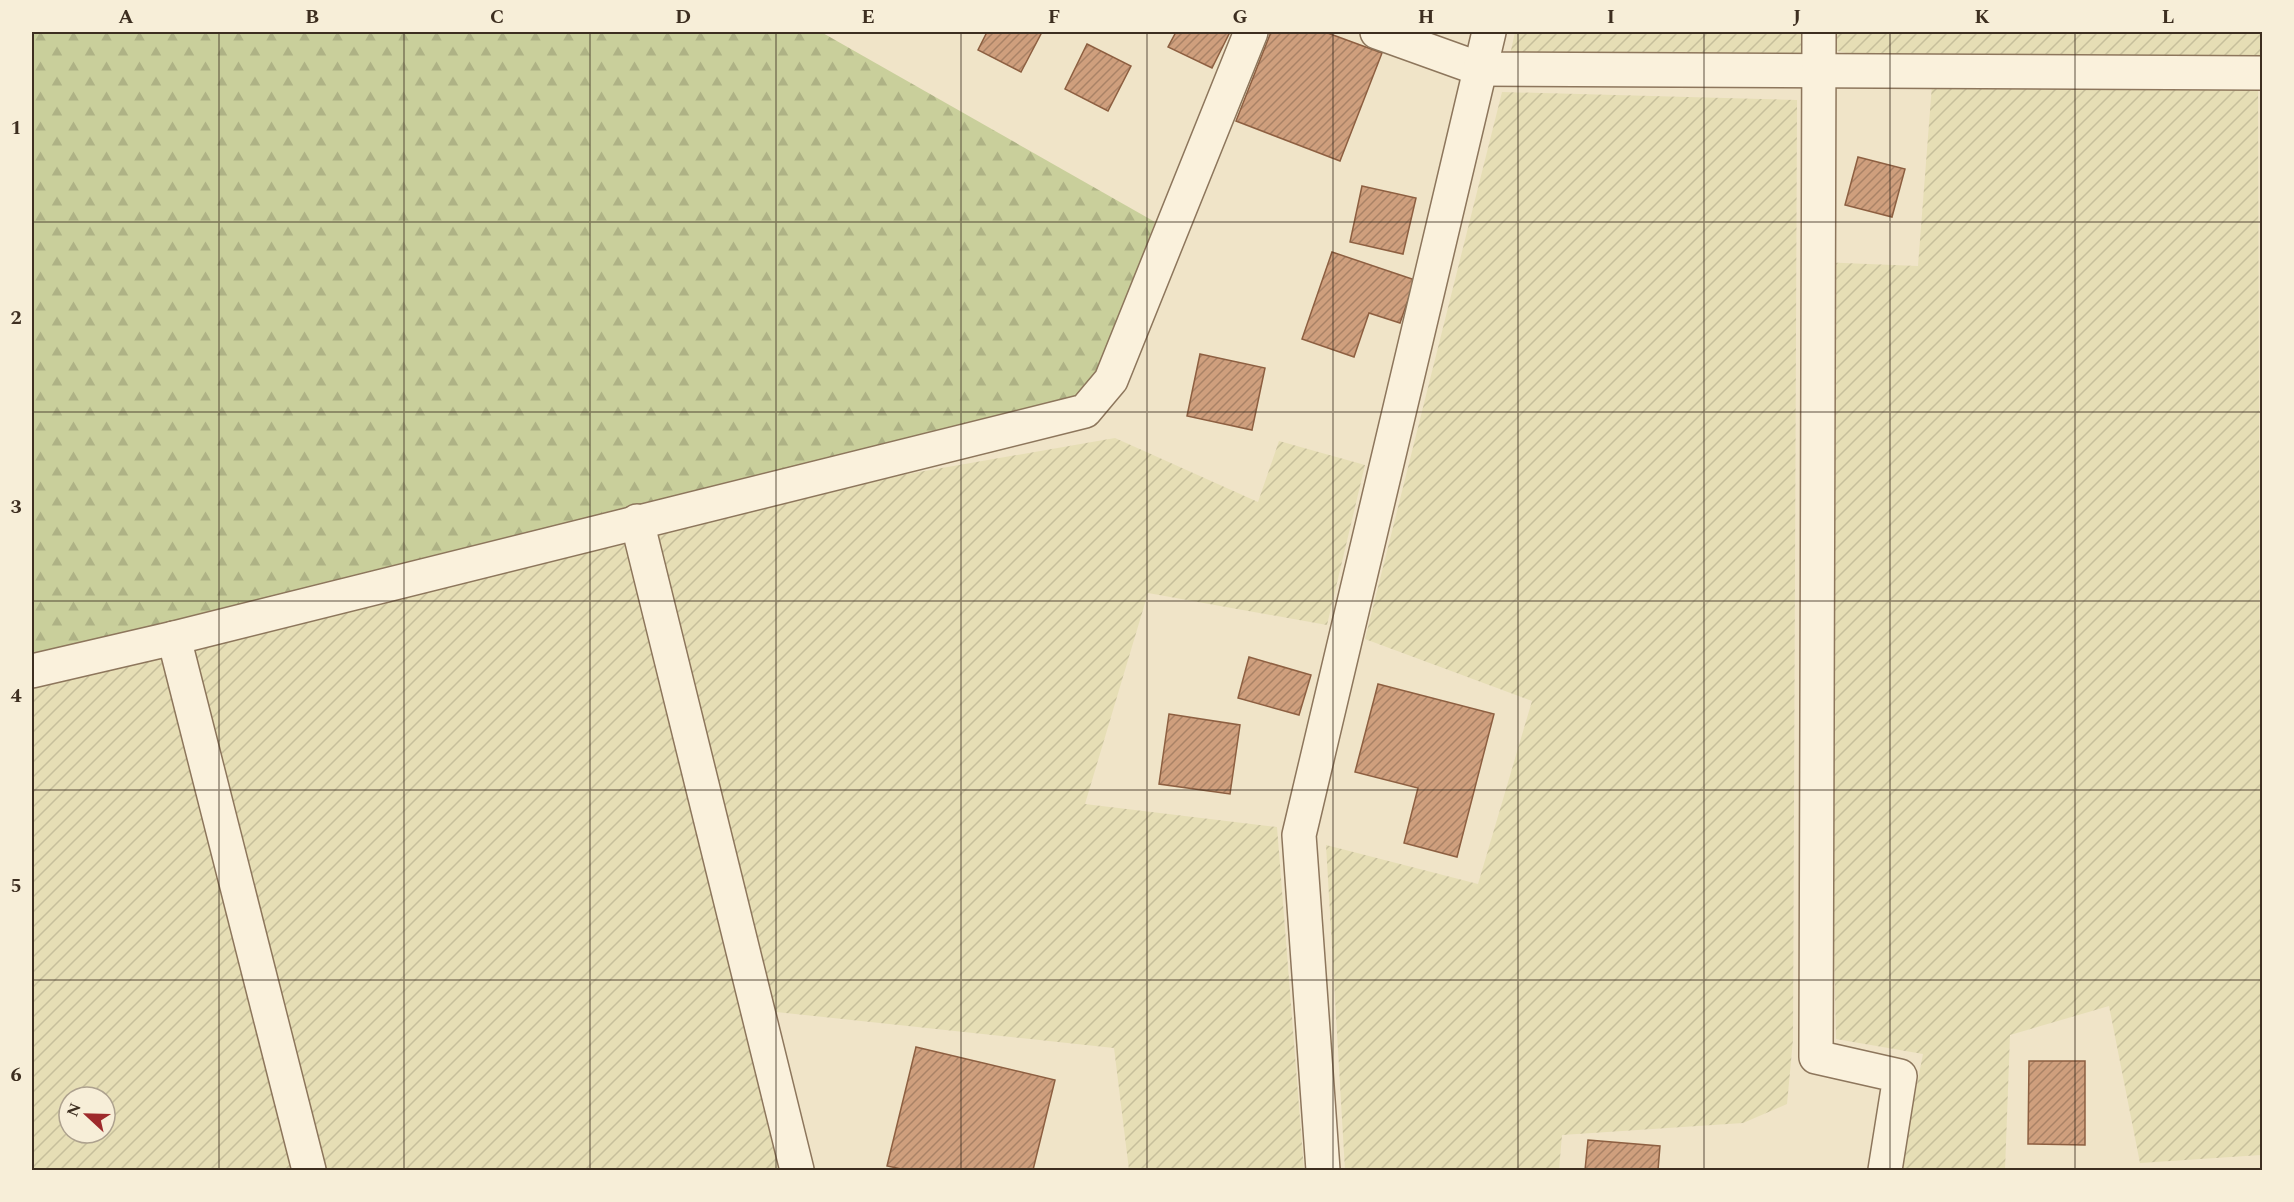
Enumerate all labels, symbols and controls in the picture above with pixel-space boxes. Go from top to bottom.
text: A [118,2,134,32]
text: B [305,2,319,32]
text: C [490,2,504,32]
text: D [675,2,691,32]
text: E [861,2,875,32]
text: F [1048,2,1060,32]
text: G [1232,2,1248,32]
text: H [1418,2,1434,32]
text: I [1607,2,1615,32]
text: J [1793,2,1801,32]
text: K [1974,2,1990,32]
text: L [2162,2,2174,32]
text: 1 [10,113,22,143]
text: 2 [10,303,22,333]
text: 3 [10,492,22,522]
text: 4 [10,681,22,711]
text: 5 [10,871,22,901]
text: 6 [10,1060,22,1090]
north arrow [57,1085,117,1145]
text: N [60,1099,88,1120]

